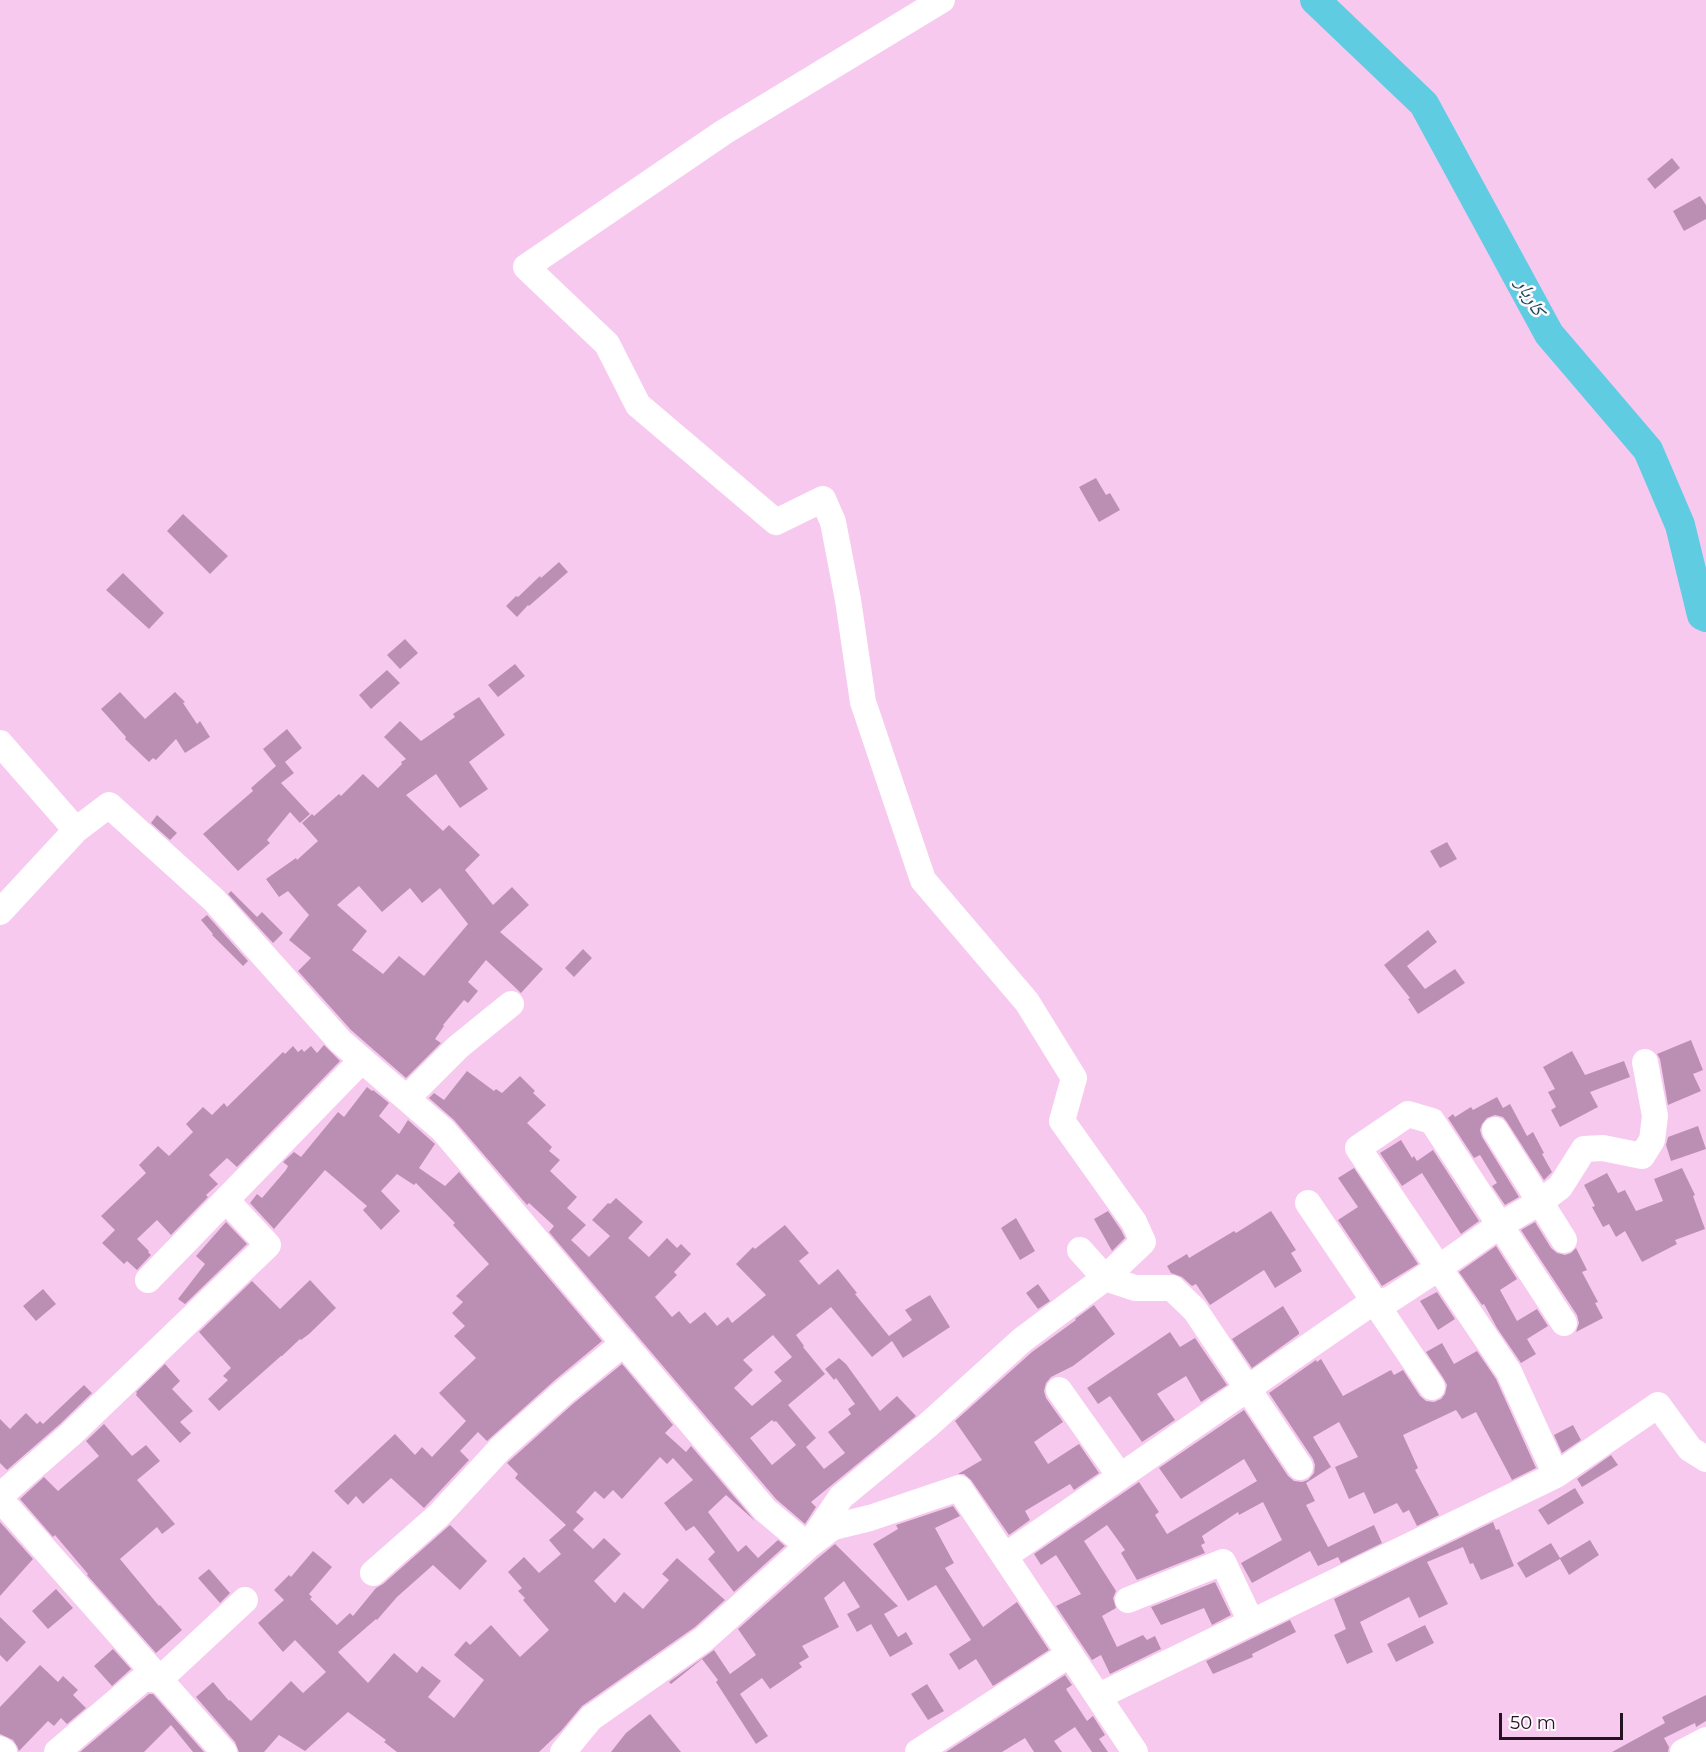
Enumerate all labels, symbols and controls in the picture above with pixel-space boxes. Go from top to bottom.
water label: کاربار [1510,274,1550,320]
scale bar [1502,1701,1626,1739]
text: 50 m [1510,1712,1556,1734]

